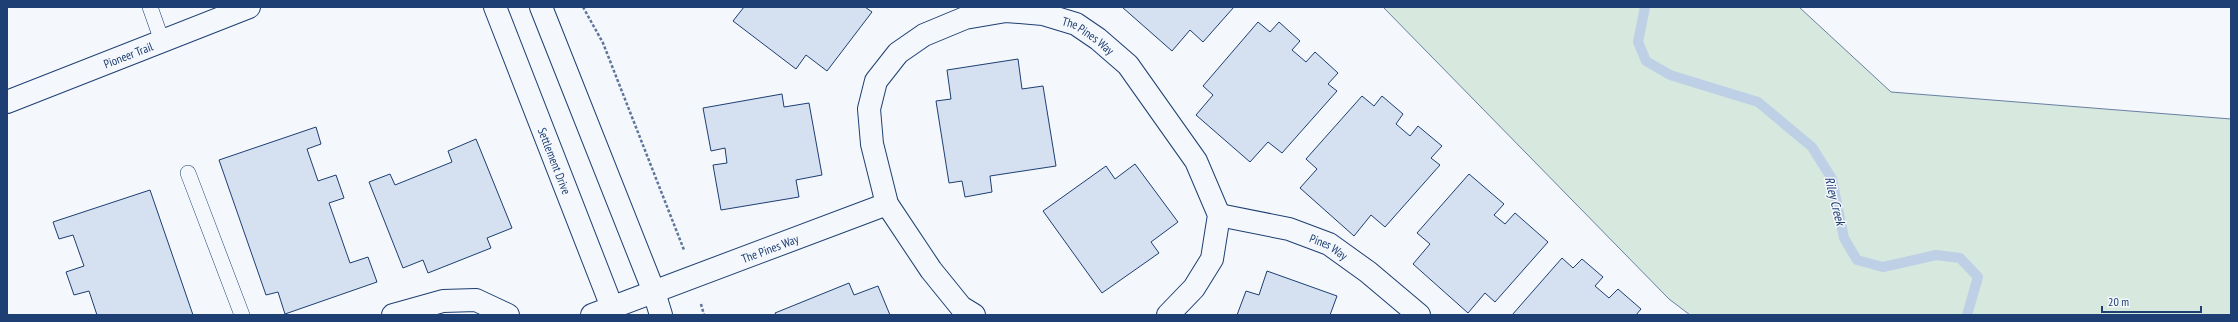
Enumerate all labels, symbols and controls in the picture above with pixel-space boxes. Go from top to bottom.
street label: The Pines Way [1061,13,1118,58]
street label: Pioneer Trail [101,38,155,71]
street label: Settlement Drive [535,125,575,196]
water label: Riley Creek [1821,175,1850,229]
street label: The Pines Way [739,230,801,266]
street label: Pines Way [1308,230,1351,263]
scale bar [2102,288,2201,314]
text: 20 m [2108,294,2129,309]

